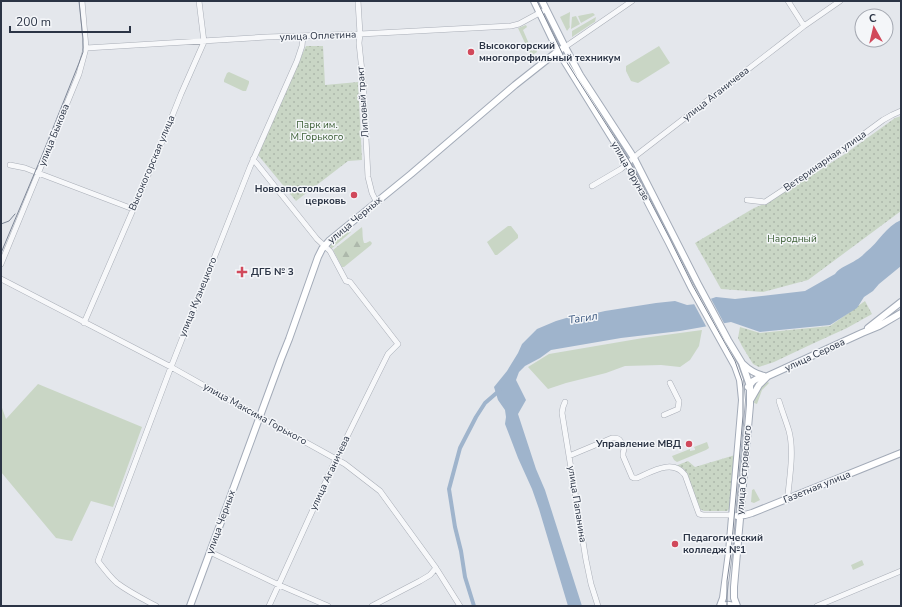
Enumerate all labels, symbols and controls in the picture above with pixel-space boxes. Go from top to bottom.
scale bar [10,8,130,34]
north arrow [854,8,894,48]
text: С [868,11,878,27]
text: 200 m [16,14,51,30]
street label: улица Оплетина [279,28,357,44]
place label: Высокогорский многопрофильный техникум [479,39,621,65]
marker: Высокогорский многопрофильный техникум [466,47,476,57]
street label: улица Аганичева [680,64,752,124]
street label: Липовый тракт [353,65,372,138]
street label: улица Быкова [35,102,73,168]
street label: Высокогорская улица [126,113,178,213]
park label: Парк им. М.Горького [291,118,344,144]
street label: Ветеринарная улица [781,127,869,195]
street label: улица Фрунзе [607,139,653,203]
place label: Новоапостольская церковь [255,182,346,208]
marker: Новоапостольская церковь [349,190,359,200]
street label: улица Черных [325,193,386,247]
park label: Народный [767,232,817,246]
street label: улица Кузнецкого [176,255,221,339]
place label: ДГБ № 3 [251,265,294,279]
marker: ДГБ № 3 [236,266,248,278]
water label: Тагил [567,308,599,328]
street label: улица Серова [783,335,847,375]
street label: улица Максима Горького [200,380,310,449]
street label: улица Островского [733,424,755,515]
street label: улица Аганичева [307,433,353,513]
place label: Управление МВД [595,437,681,451]
marker: Управление МВД [684,439,694,449]
street label: улица Папанина [564,465,590,543]
street label: Газетная улица [781,467,853,507]
street label: улица Черных [203,487,239,556]
place label: Педагогический колледж №1 [683,531,763,557]
marker: Педагогический колледж №1 [670,539,680,549]

